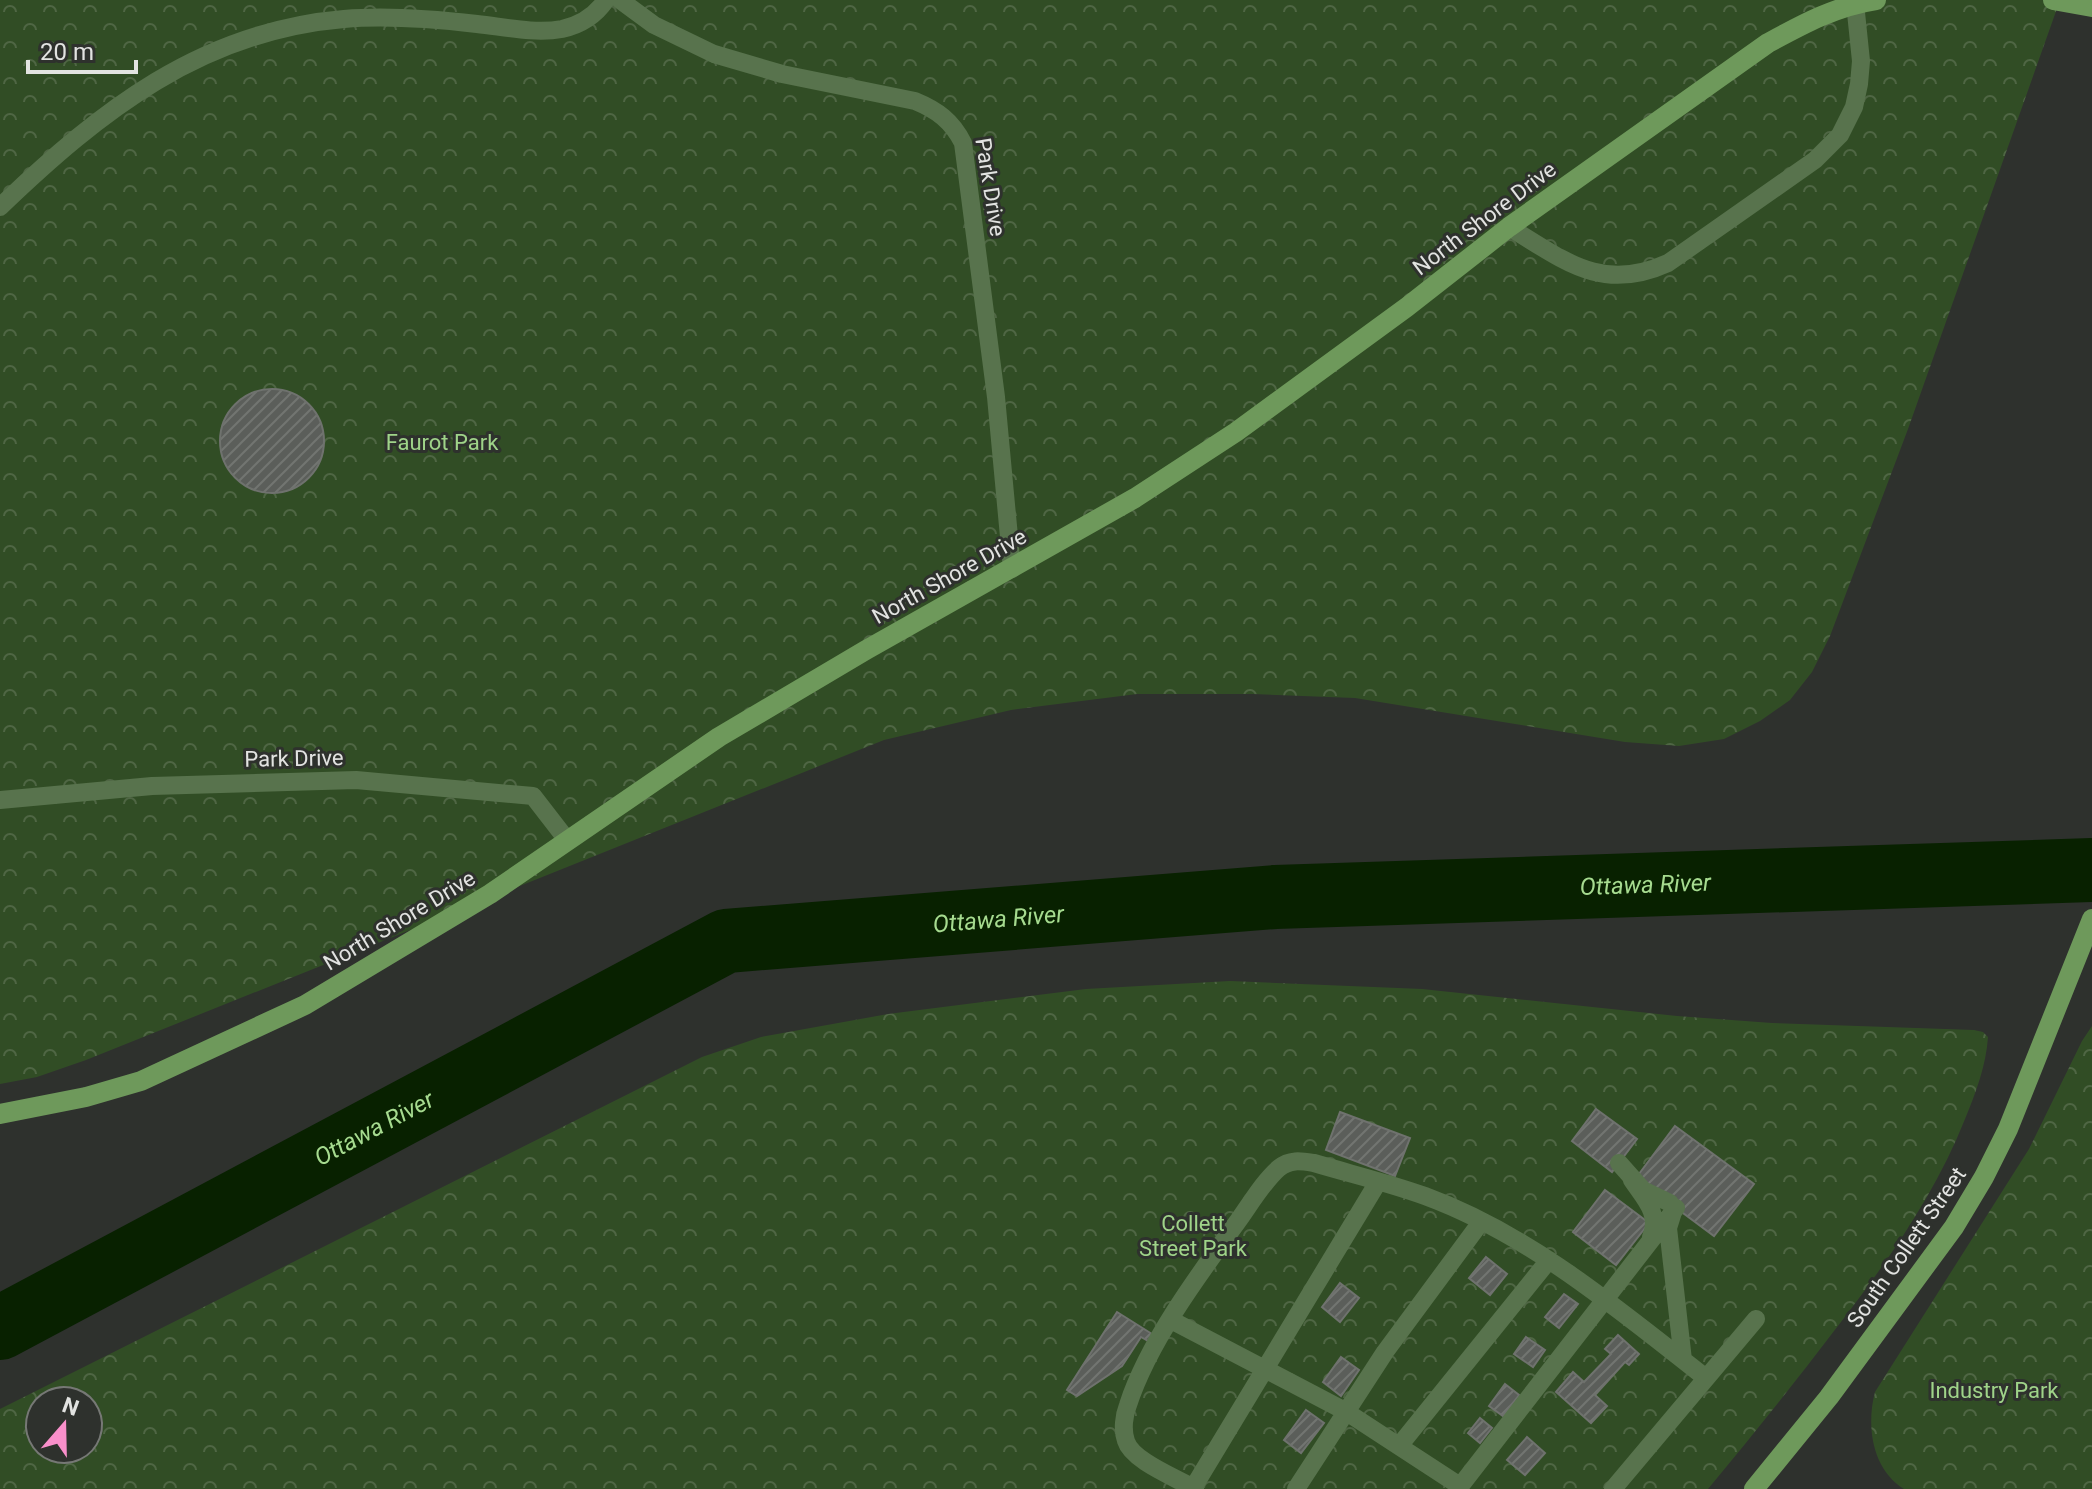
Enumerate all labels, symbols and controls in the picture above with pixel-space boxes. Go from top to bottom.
scale bar [28,24,136,74]
text: 20 m [40,38,94,66]
street label: Park Drive [970,136,1011,238]
street label: North Shore Drive [1408,157,1561,280]
park label: Faurot Park [386,430,499,455]
street label: North Shore Drive [868,524,1031,629]
street label: Park Drive [244,745,344,772]
street label: North Shore Drive [319,865,480,976]
water label: Ottawa River [1579,869,1713,901]
water label: Ottawa River [932,900,1066,938]
water label: Ottawa River [310,1085,440,1172]
street label: South Collett Street [1842,1162,1971,1332]
park label: Collett Street Park [1139,1211,1248,1261]
park label: Industry Park [1929,1378,2059,1403]
north arrow [24,1385,104,1465]
text: N [59,1392,82,1421]

